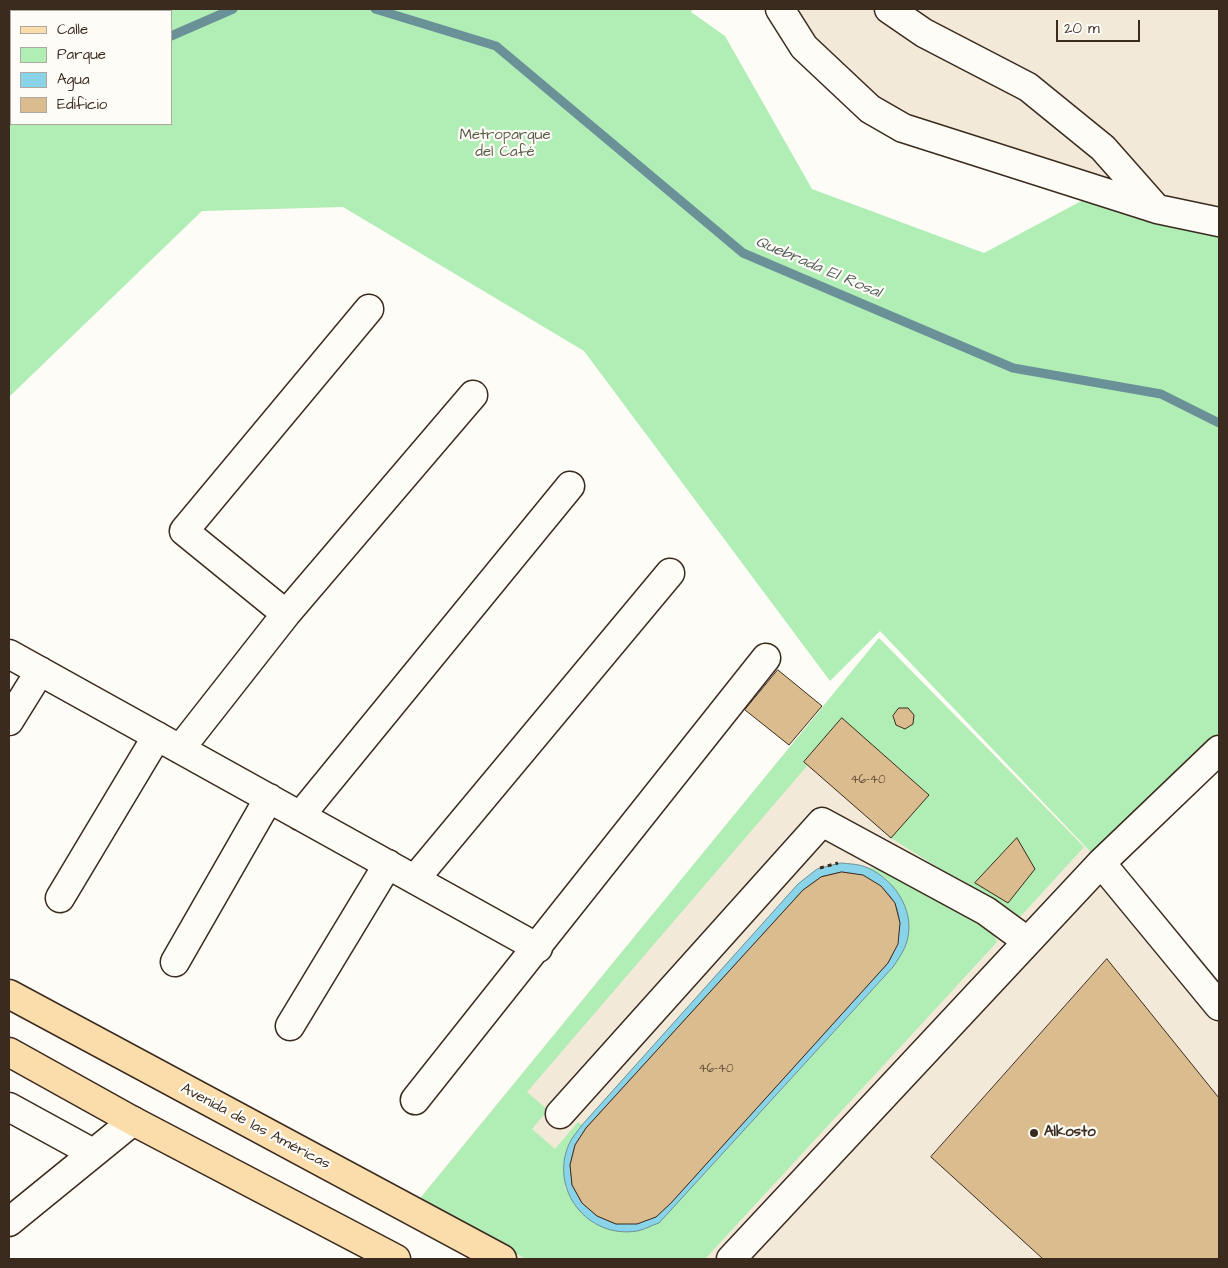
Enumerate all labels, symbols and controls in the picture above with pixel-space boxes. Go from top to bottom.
legend [10,10,172,125]
scale bar [1058,10,1142,42]
text: 20 m [1064,18,1100,39]
text: Calle [57,19,88,40]
text: Parque [57,44,106,65]
text: Agua [57,69,90,90]
text: Edificio [57,94,107,115]
park label: Metroparque del Café [460,127,550,162]
water label: Quebrada El Rosal [752,233,884,303]
house number: 46-40 [850,773,886,787]
house number: 46-40 [698,1062,734,1076]
street label: Avenida de las Américas [177,1080,333,1174]
place label: Alkosto [1044,1124,1096,1142]
marker: Alkosto [1028,1127,1040,1139]

